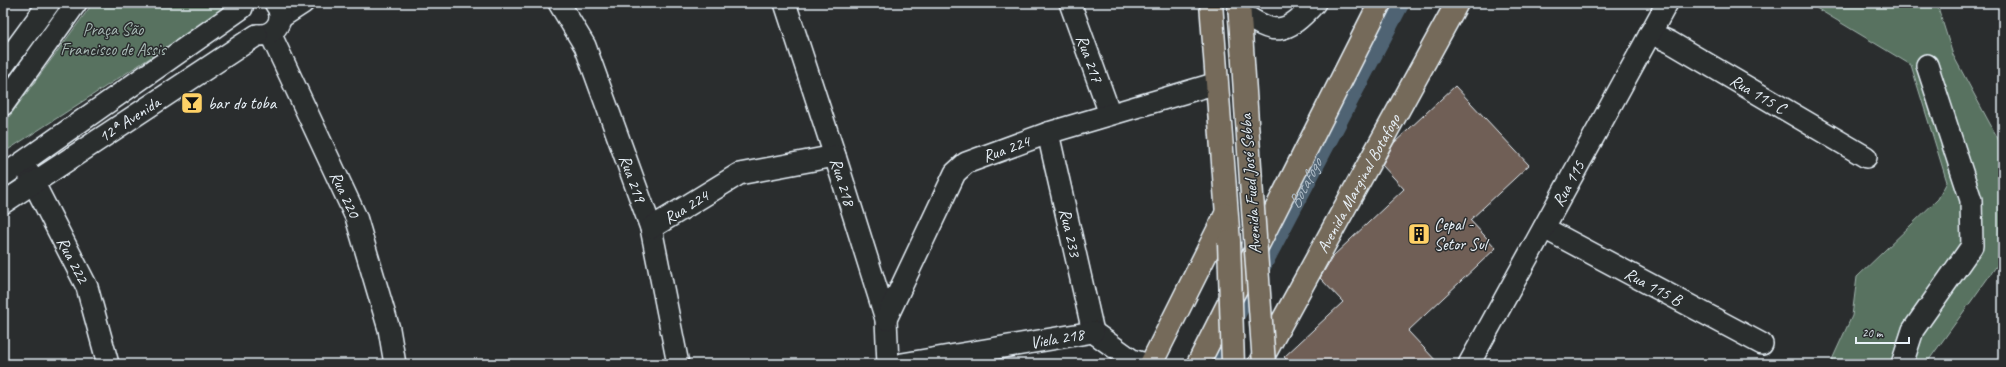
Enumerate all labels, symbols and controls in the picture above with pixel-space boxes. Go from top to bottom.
park label: Praça São Francisco de Assis [60,19,168,60]
street label: Rua 217 [1071,32,1108,86]
street label: Rua 115 C [1726,70,1791,120]
bar icon: bar do toba [179,90,205,116]
street label: 12ª Avenida [94,91,166,147]
place label: bar do toba [208,93,278,114]
street label: Avenida Marginal Botafogo [1312,110,1406,257]
street label: Avenida Fued José Sebba [1235,112,1266,255]
street label: Rua 224 [980,130,1035,167]
street label: Rua 219 [614,152,651,206]
water label: Botafogo [1283,152,1328,212]
street label: Rua 218 [825,156,861,211]
street label: Rua 115 [1548,156,1590,210]
street label: Rua 220 [325,168,365,222]
street label: Rua 224 [660,184,715,229]
street label: Rua 233 [1054,206,1086,260]
place label: Cepal - Setor Sul [1434,214,1490,255]
building icon: Cepal - Setor Sul [1406,221,1432,247]
street label: Rua 222 [52,234,94,288]
street label: Rua 115 B [1621,263,1686,311]
scale bar [1856,319,1909,345]
street label: Viela 218 [1029,323,1088,353]
text: 20 m [1862,325,1884,341]

